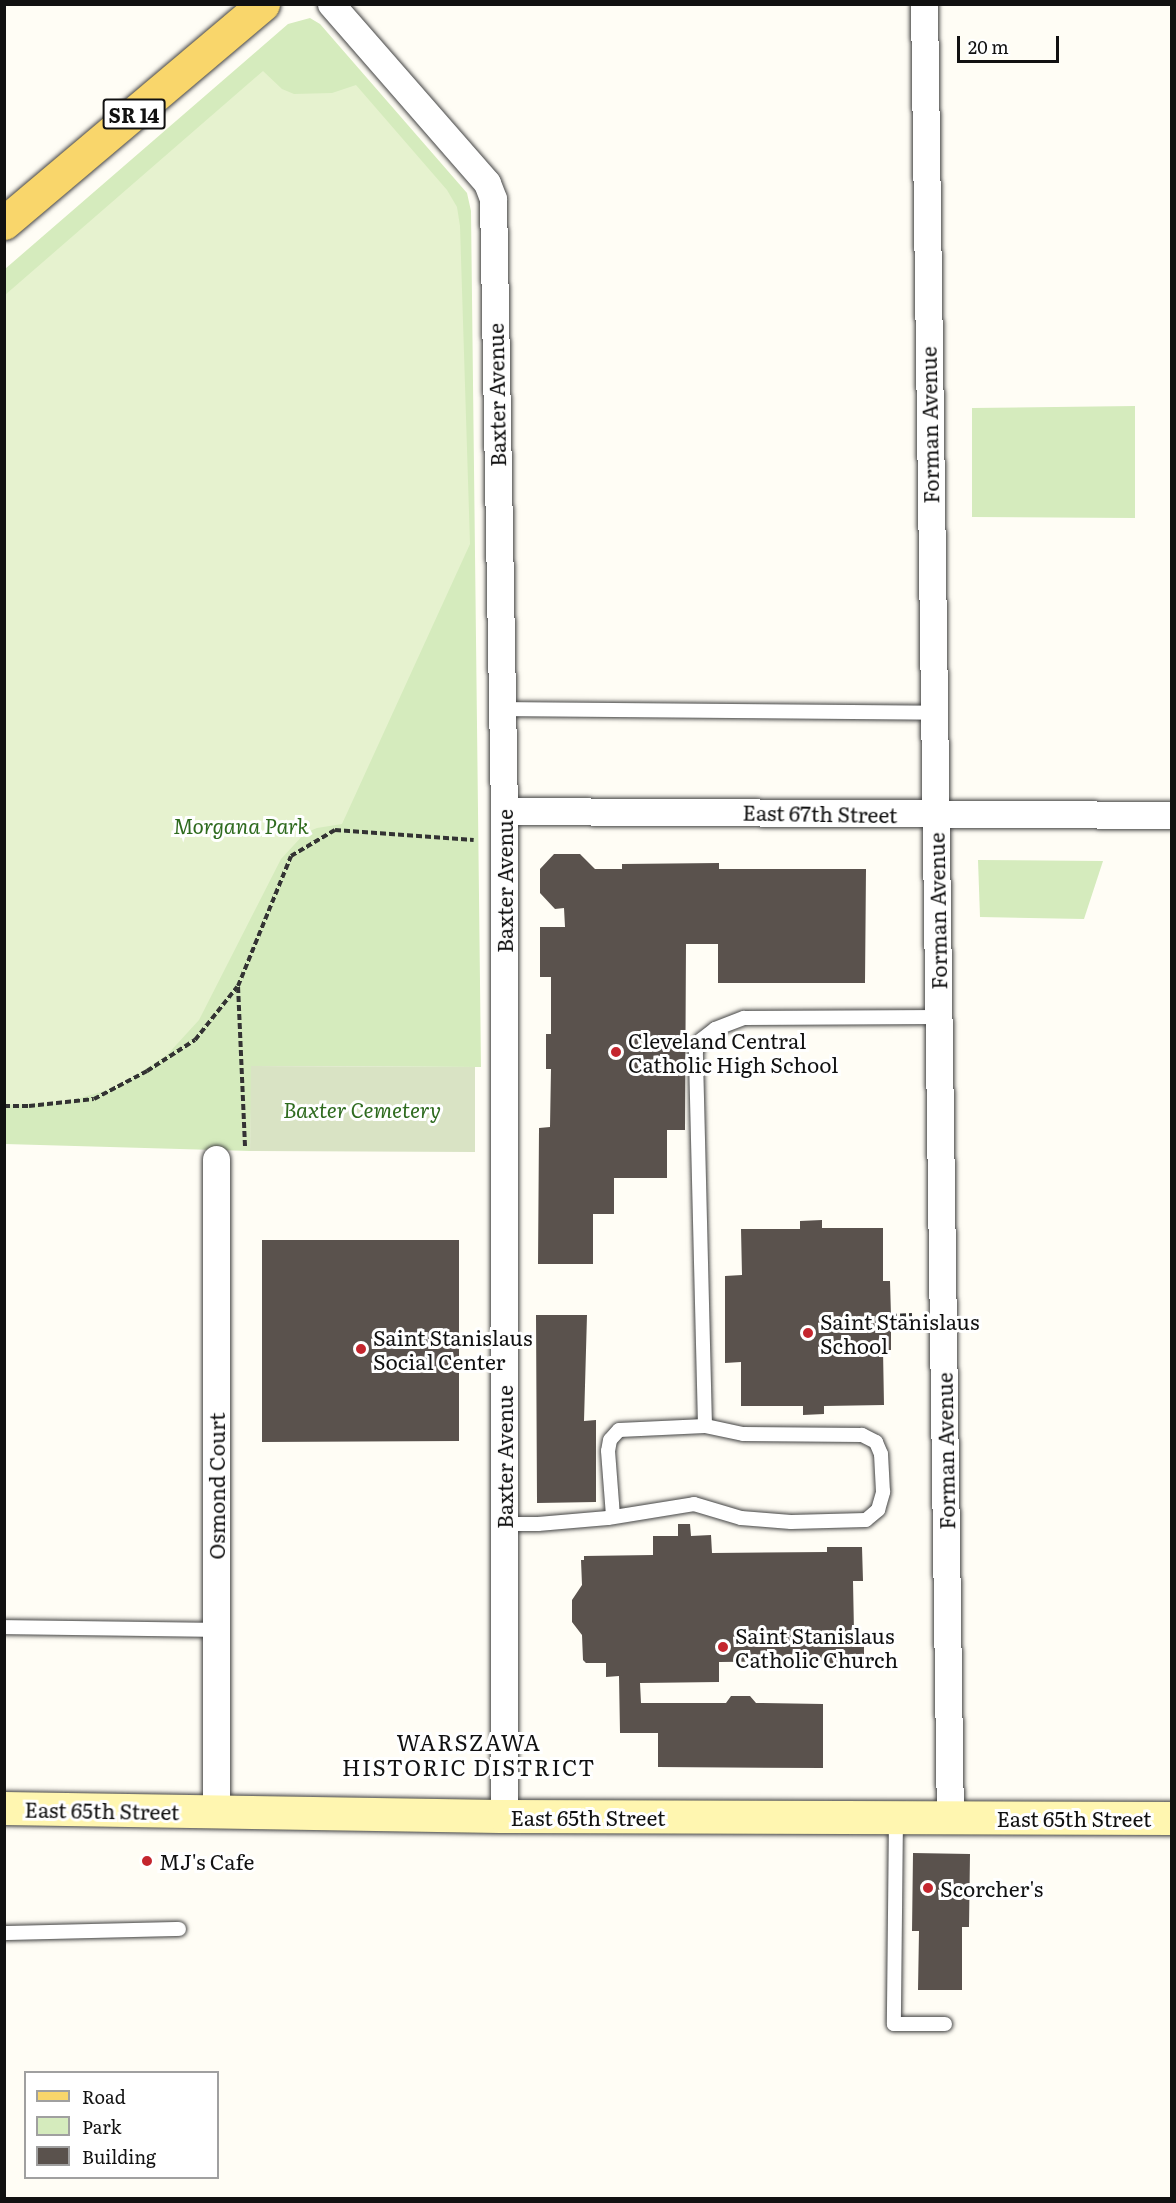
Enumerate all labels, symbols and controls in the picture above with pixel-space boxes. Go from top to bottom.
scale bar [960,24,1062,62]
text: 20 m [968,33,1009,60]
road number: SR 14 [102,97,166,131]
street label: Baxter Avenue [482,323,510,467]
street label: Forman Avenue [915,346,943,504]
street label: East 67th Street [742,799,898,827]
street label: Baxter Avenue [491,809,517,953]
park label: Morgana Park [173,812,309,838]
street label: Forman Avenue [923,832,951,990]
place label: Cleveland Central Catholic High School [628,1027,838,1077]
marker: Cleveland Central Catholic High School [609,1045,623,1059]
park label: Baxter Cemetery [283,1096,441,1122]
place label: Saint Stanislaus School [820,1308,979,1358]
place label: Saint Stanislaus Social Center [373,1324,532,1374]
marker: Saint Stanislaus School [801,1326,815,1340]
marker: Saint Stanislaus Social Center [354,1342,368,1356]
street label: Forman Avenue [931,1372,959,1530]
street label: Baxter Avenue [491,1385,517,1529]
street label: Osmond Court [203,1412,229,1560]
place label: Saint Stanislaus Catholic Church [735,1622,898,1672]
marker: Saint Stanislaus Catholic Church [716,1640,730,1654]
district label: WARSZAWA HISTORIC DISTRICT [342,1728,596,1780]
street label: East 65th Street [24,1796,180,1824]
street label: East 65th Street [510,1804,666,1830]
street label: East 65th Street [996,1805,1152,1831]
place label: MJ's Cafe [159,1848,254,1874]
marker: MJ's Cafe [140,1854,154,1868]
place label: Scorcher's [940,1875,1043,1901]
marker: Scorcher's [921,1881,935,1895]
legend [24,2071,219,2179]
text: Road [82,2083,126,2110]
text: Park [82,2113,121,2140]
text: Building [82,2143,156,2170]

